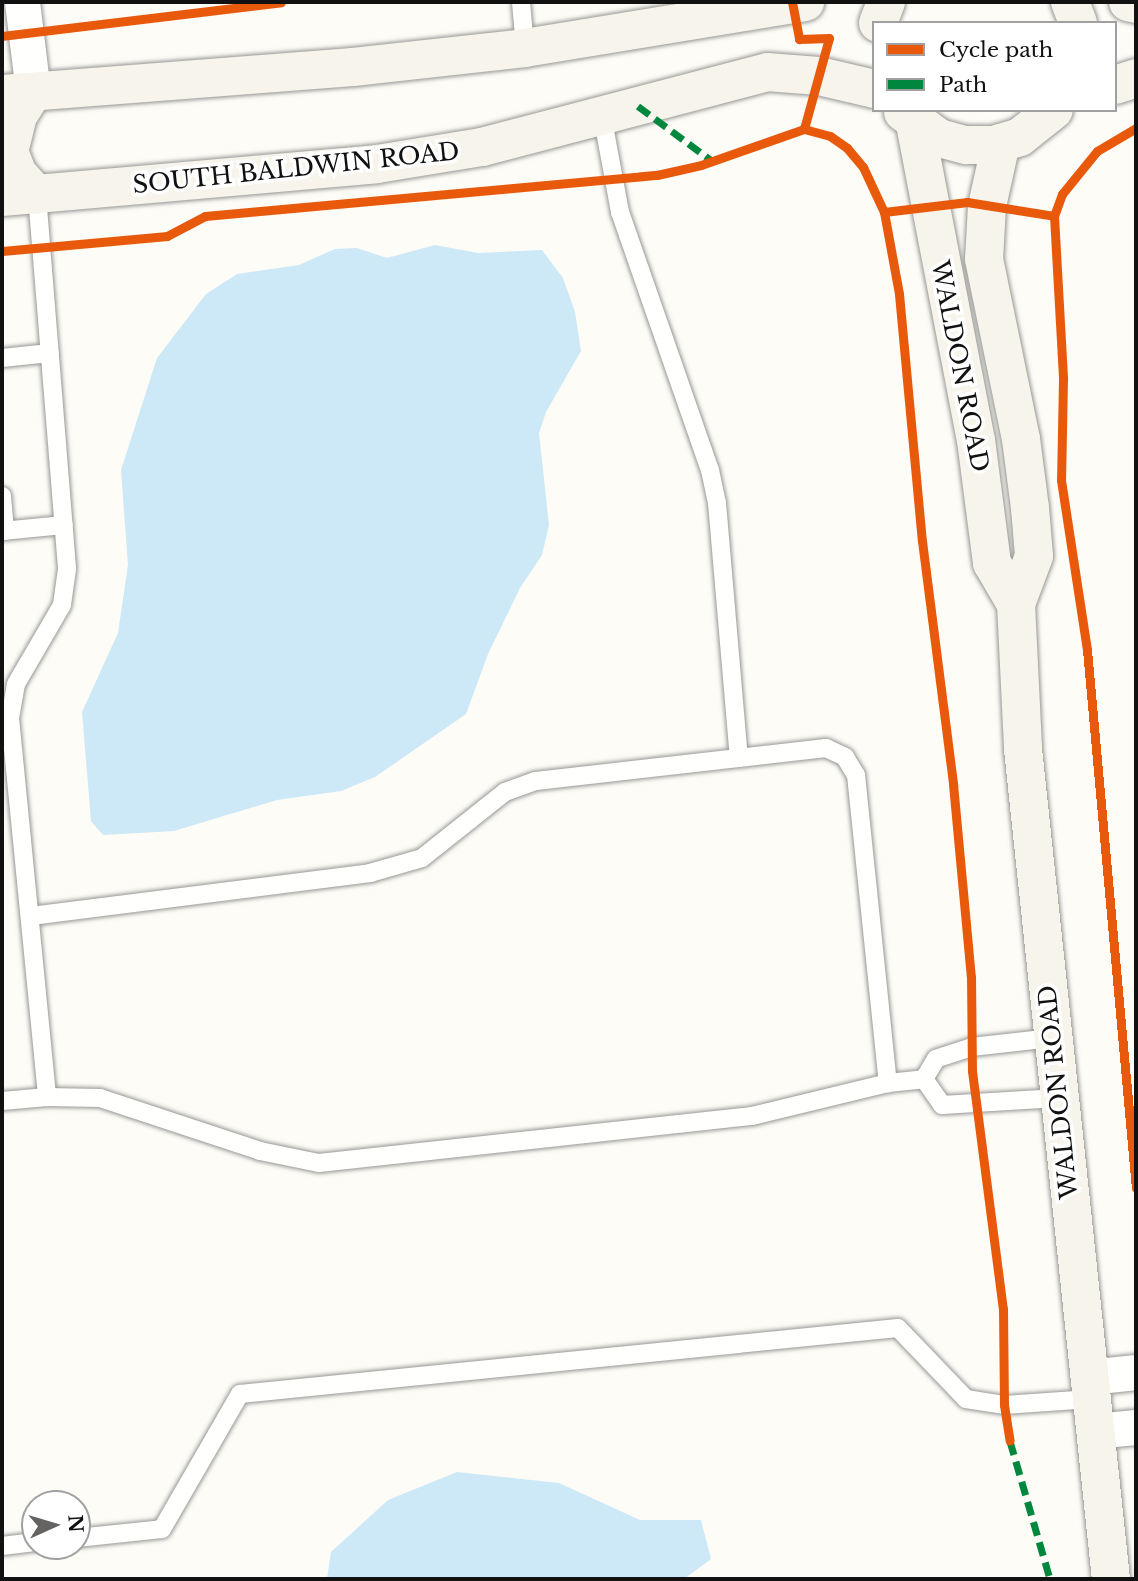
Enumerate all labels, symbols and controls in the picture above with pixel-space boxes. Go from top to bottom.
legend [872,21,1117,112]
text: Cycle path [939,37,1053,63]
text: Path [939,72,987,98]
street label: SOUTH BALDWIN ROAD [131,137,461,199]
street label: WALDON ROAD [925,258,995,474]
street label: WALDON ROAD [1032,984,1084,1200]
north arrow [21,1490,91,1560]
text: N [63,1514,88,1533]

